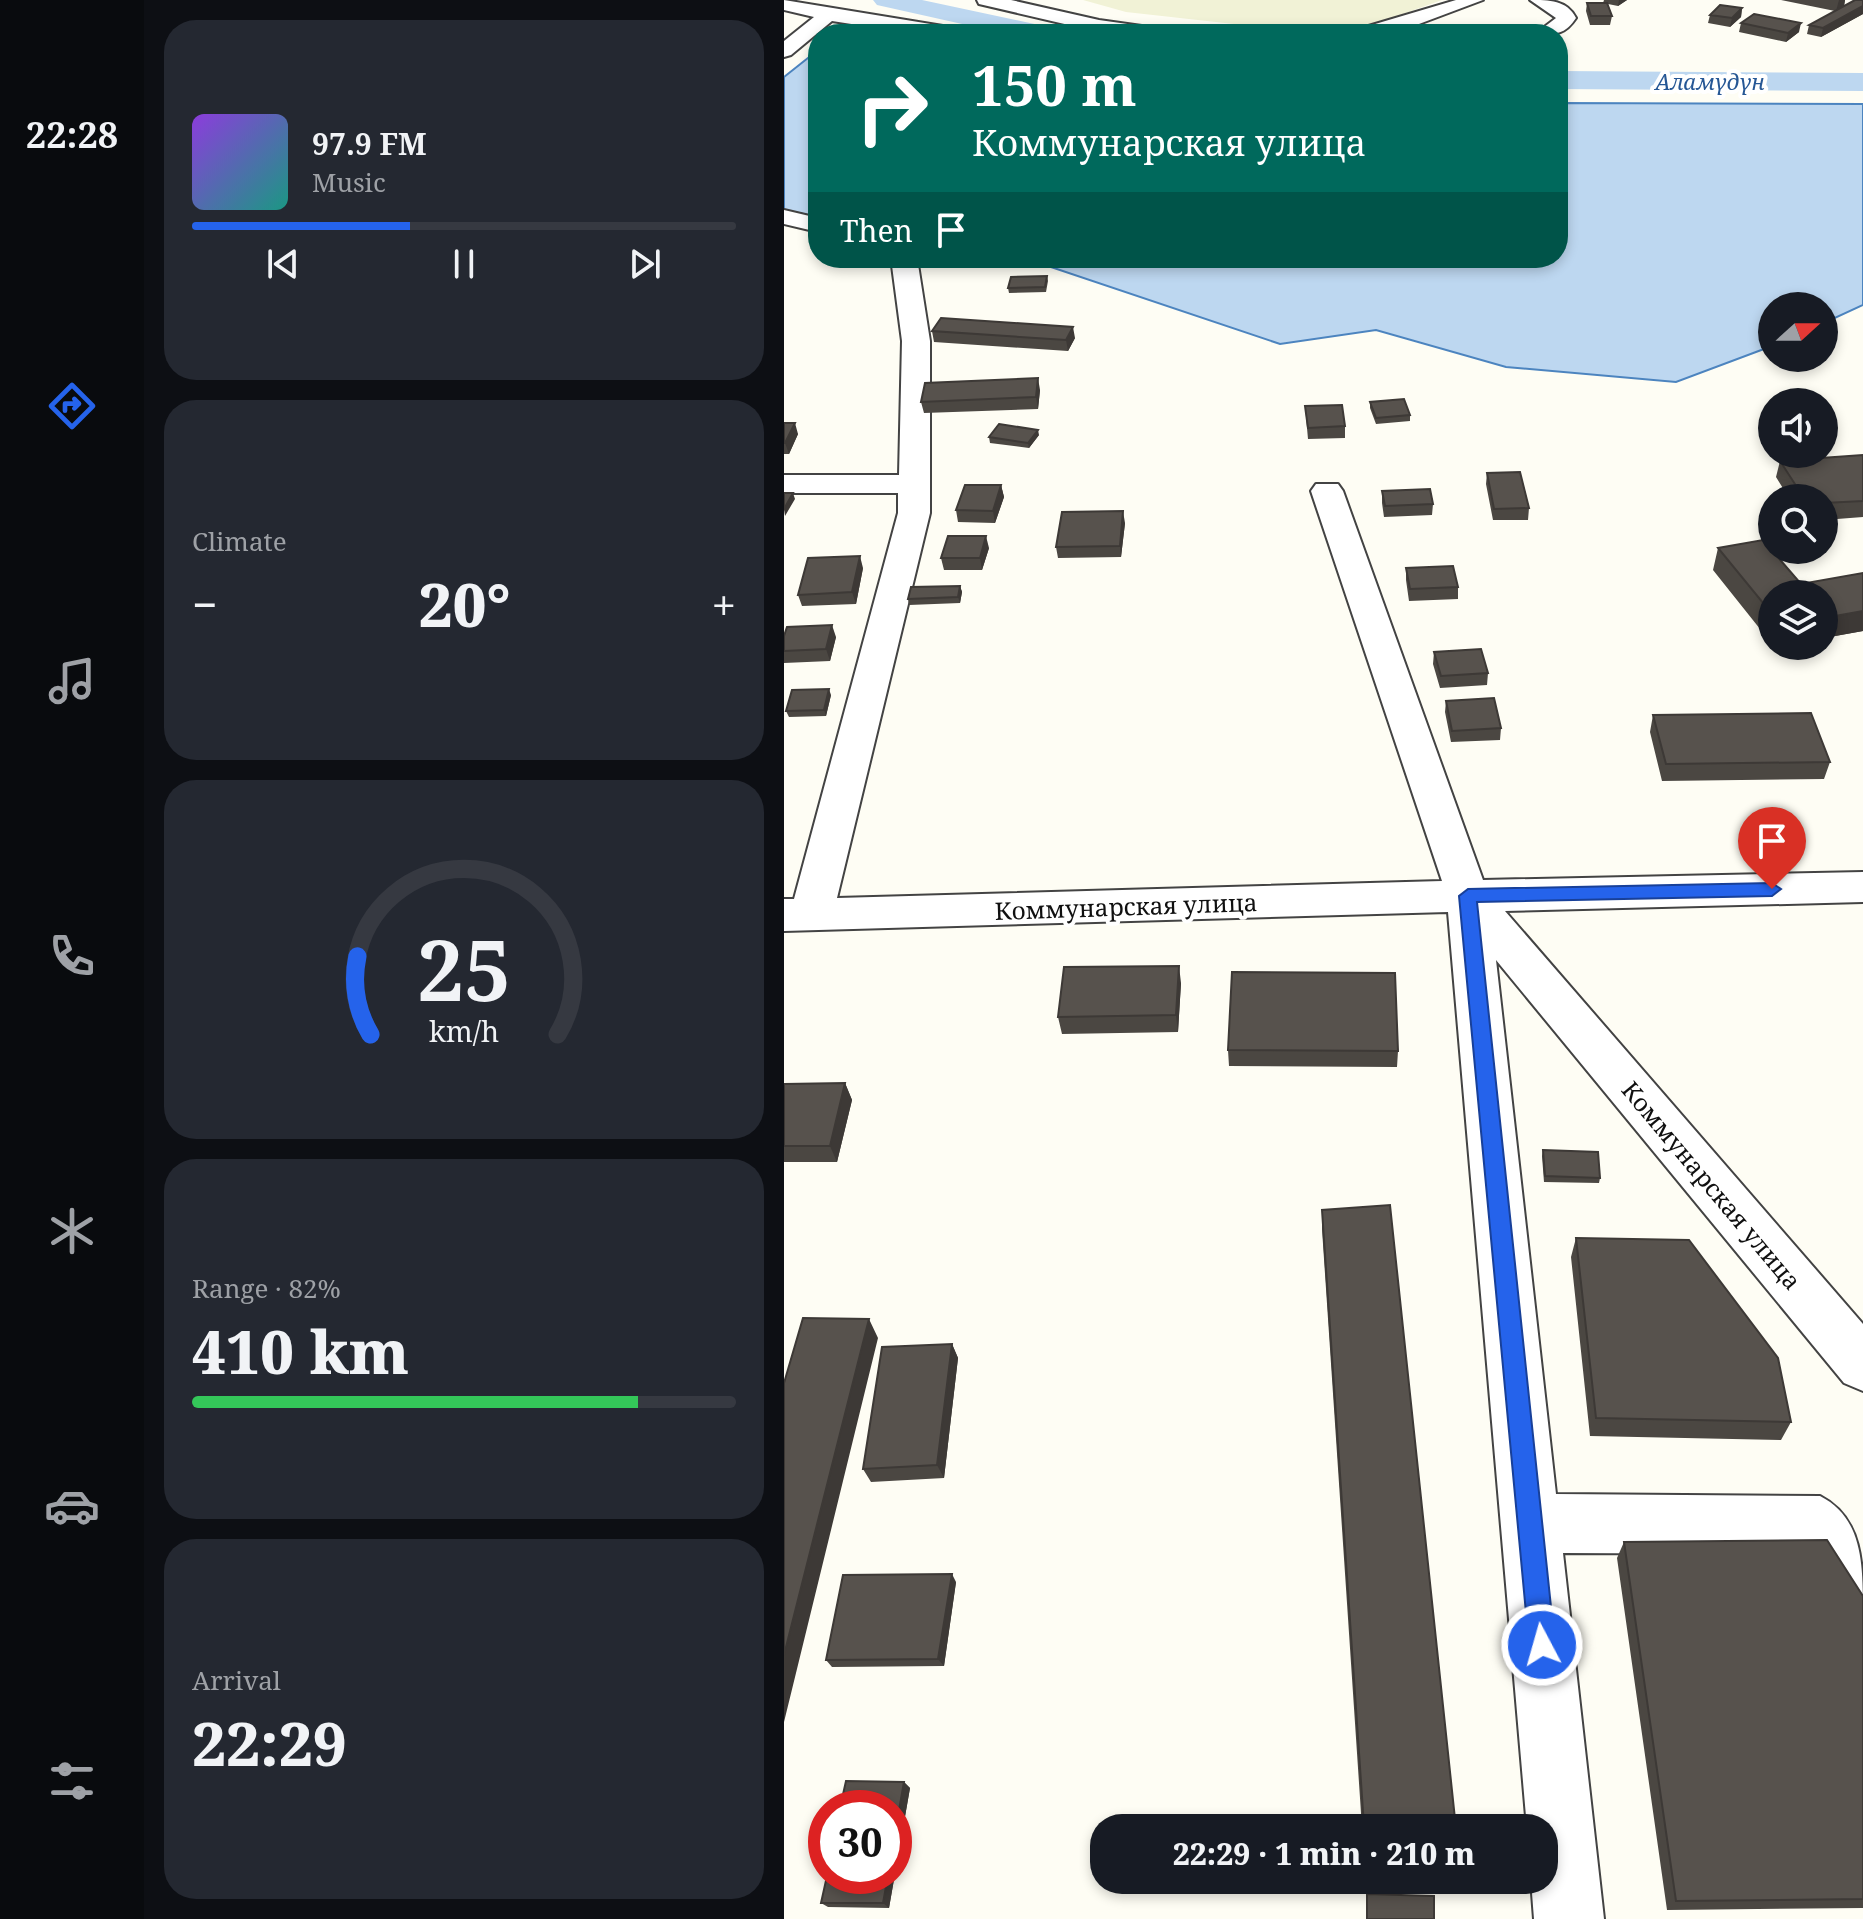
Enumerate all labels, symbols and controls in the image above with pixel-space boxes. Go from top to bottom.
text: 150 m [972,46,1137,122]
icon: right [840,56,944,160]
water label: Аламүдүн [1653,66,1765,96]
text: 22:28 [26,110,118,159]
text: Коммунарская улица [972,118,1366,167]
text: 97.9 FM [312,123,427,164]
text: Music [312,164,386,200]
icon: arrive [929,208,973,252]
text: Then [840,210,913,251]
icon: previous [261,242,305,286]
icon: pause [442,242,486,286]
icon: next [623,242,667,286]
north arrow [1758,292,1838,372]
map controls [1758,292,1838,660]
icon: directions [44,378,100,434]
button: sound [1758,388,1838,468]
button: search [1758,484,1838,564]
text: Climate [192,523,287,559]
text: 20° [418,563,510,645]
text: − [192,574,217,634]
text: + [711,574,736,634]
button: layers [1758,580,1838,660]
icon: music [44,653,100,709]
pin [1738,807,1806,889]
icon: arrive [1750,819,1794,863]
street label: Коммунарская улица [994,885,1258,927]
text: 25 [417,912,511,1025]
icon: phone [44,928,100,984]
text: km/h [429,1012,499,1051]
street label: Коммунарская улица [1615,1074,1809,1296]
icon: climate [44,1203,100,1259]
text: Range · 82% [192,1270,341,1306]
text: 410 km [192,1310,409,1392]
icon: car [44,1478,100,1534]
position arrow [1500,1603,1584,1687]
text: Arrival [192,1662,281,1698]
text: 22:29 [192,1702,347,1784]
icon: filters [44,1753,100,1809]
speed limit sign: 30 [808,1790,912,1894]
text: 22:29 · 1 min · 210 m [1173,1833,1475,1874]

